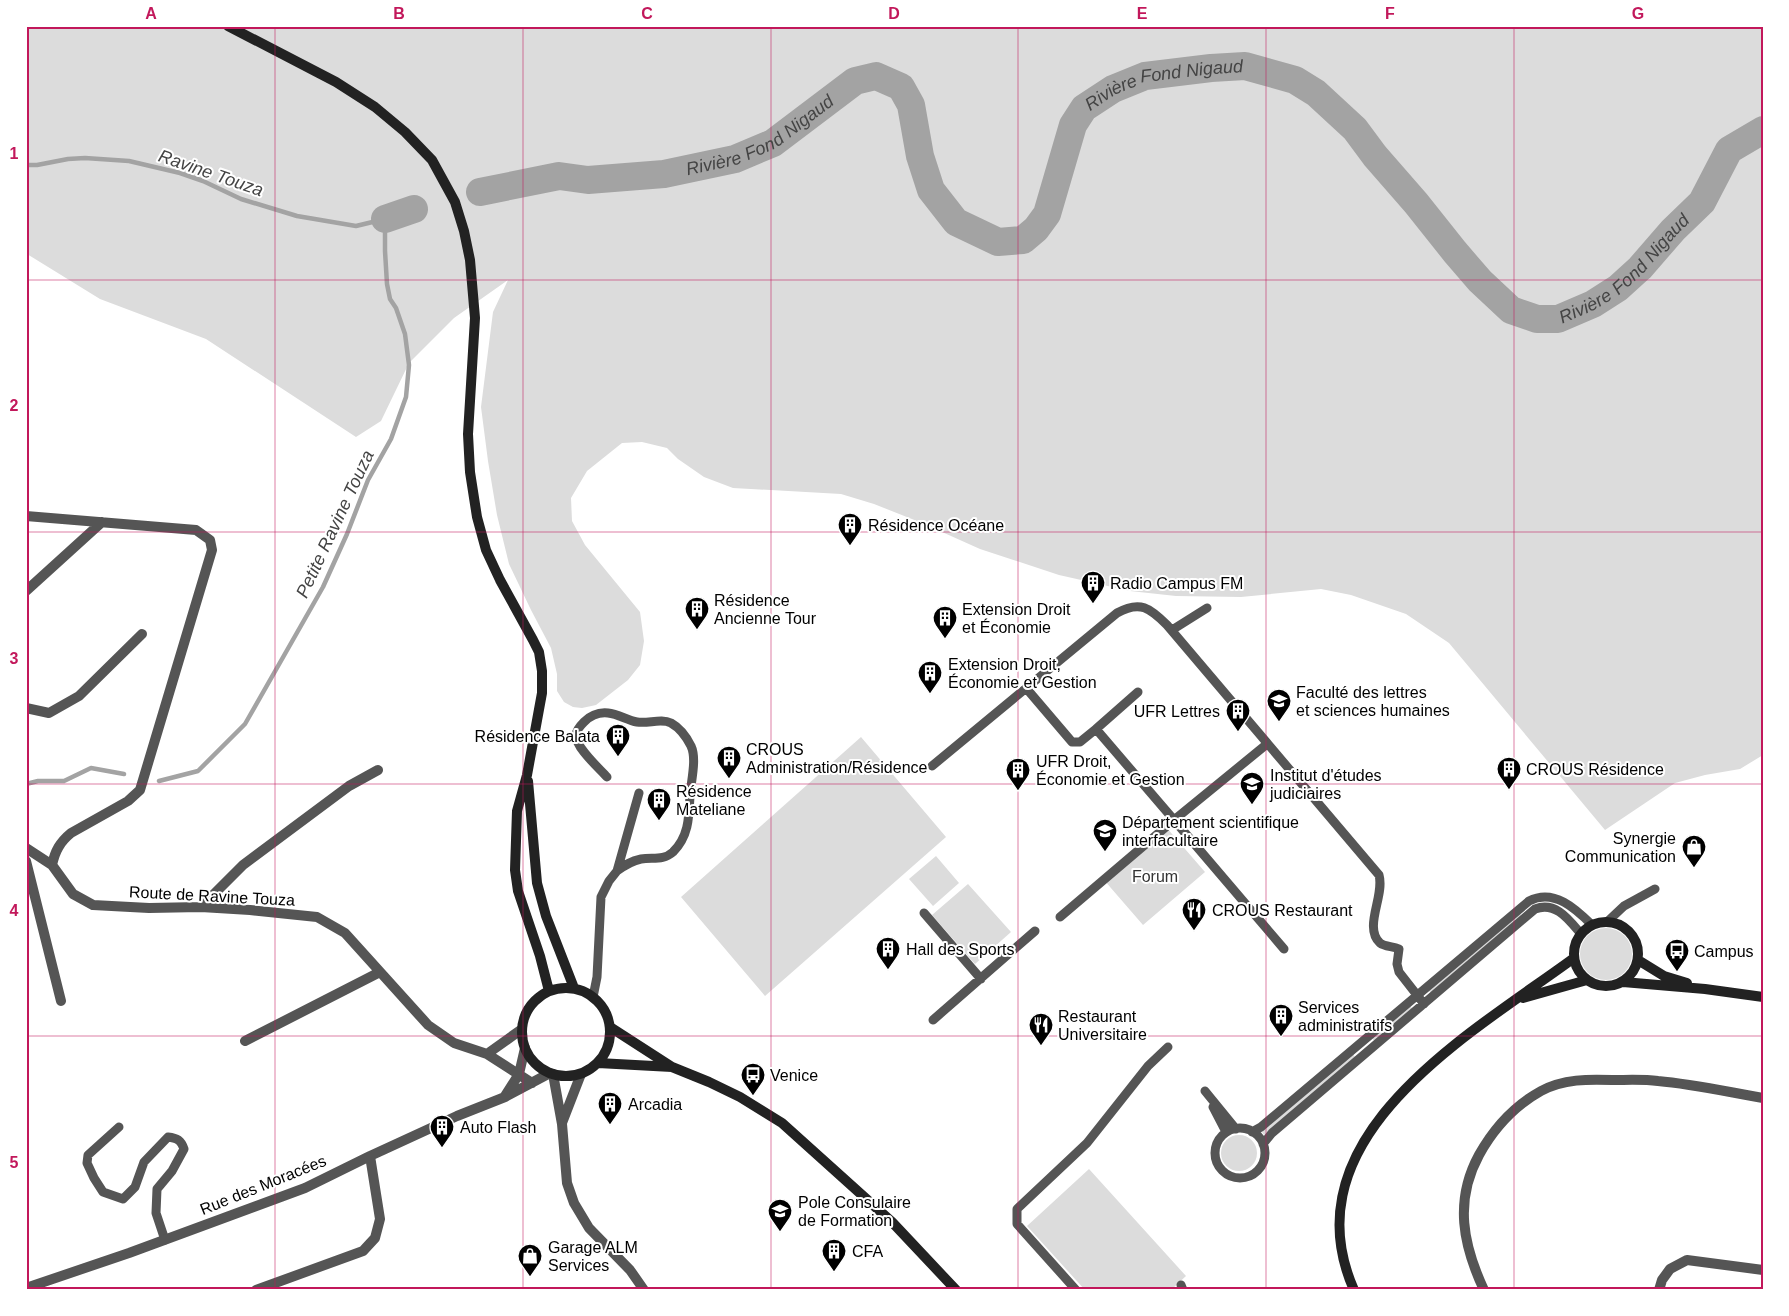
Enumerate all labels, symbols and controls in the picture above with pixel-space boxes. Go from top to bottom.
text: A [145,5,157,22]
text: B [393,5,405,22]
text: C [641,5,653,22]
text: D [888,5,900,22]
text: E [1137,5,1148,22]
text: F [1385,5,1395,22]
text: G [1632,5,1644,22]
water label: Rivière Fond Nigaud [1081,56,1244,115]
water label: Rivière Fond Nigaud [684,90,838,179]
text: 1 [10,145,19,162]
water label: Ravine Touza [156,146,266,200]
water label: Rivière Fond Nigaud [1556,209,1694,327]
text: 2 [10,397,19,414]
water label: Petite Ravine Touza [292,447,378,601]
building icon: Résidence Océane [837,512,863,546]
place label: Résidence Océane [868,517,1004,534]
building icon: Radio Campus FM [1080,570,1106,604]
place label: Radio Campus FM [1110,575,1243,592]
place label: Résidence Ancienne Tour [714,592,817,627]
building icon: Résidence Ancienne Tour [684,596,710,630]
place label: Extension Droit et Économie [962,601,1071,636]
building icon: Extension Droit et Économie [932,605,958,639]
text: 3 [10,650,19,667]
place label: Extension Droit, Économie et Gestion [948,656,1097,691]
building icon: Extension Droit, Économie et Gestion [917,660,943,694]
place label: Faculté des lettres et sciences humaines [1296,684,1450,719]
school or university icon: Faculté des lettres et sciences humaines [1266,688,1292,722]
building icon: UFR Lettres [1225,698,1251,732]
place label: UFR Lettres [1134,703,1220,720]
building icon: Résidence Balata [605,723,631,757]
place label: Résidence Balata [475,728,600,745]
place label: CROUS Administration/Résidence [746,741,928,776]
building icon: CROUS Administration/Résidence [716,745,742,779]
place label: UFR Droit, Économie et Gestion [1036,753,1185,788]
building icon: CROUS Résidence [1496,756,1522,790]
building icon: UFR Droit, Économie et Gestion [1005,757,1031,791]
place label: CROUS Résidence [1526,761,1664,778]
place label: Institut d'études judiciaires [1269,767,1382,802]
school or university icon: Institut d'études judiciaires [1239,771,1265,805]
place label: Résidence Mateliane [676,783,752,818]
building icon: Résidence Mateliane [646,787,672,821]
place label: Département scientifique interfacultaire [1122,814,1299,849]
school or university icon: Département scientifique interfacultaire [1092,818,1118,852]
place label: Synergie Communication [1565,830,1676,865]
shop icon: Synergie Communication [1681,834,1707,868]
park label: Forum [1132,868,1178,885]
street label: Route de Ravine Touza [129,883,295,909]
restaurant icon: CROUS Restaurant [1181,897,1207,931]
text: 4 [10,902,19,919]
place label: CROUS Restaurant [1212,902,1353,919]
building icon: Hall des Sports [875,936,901,970]
bus stop icon: Campus [1664,938,1690,972]
place label: Hall des Sports [906,941,1015,958]
place label: Campus [1694,943,1754,960]
place label: Services administratifs [1298,999,1392,1034]
building icon: Services administratifs [1268,1003,1294,1037]
place label: Restaurant Universitaire [1058,1008,1147,1043]
restaurant icon: Restaurant Universitaire [1028,1012,1054,1046]
bus stop icon: Venice [740,1062,766,1096]
place label: Venice [770,1067,818,1084]
building icon: Arcadia [597,1091,623,1125]
place label: Arcadia [628,1096,682,1113]
building icon: Auto Flash [429,1114,455,1148]
place label: Auto Flash [460,1119,536,1136]
street label: Rue des Moracées [198,1152,328,1218]
text: 5 [10,1154,19,1171]
place label: Pole Consulaire de Formation [798,1194,911,1229]
school or university icon: Pole Consulaire de Formation [767,1198,793,1232]
building icon: CFA [821,1238,847,1272]
place label: Garage ALM Services [548,1239,638,1274]
shop icon: Garage ALM Services [517,1243,543,1277]
place label: CFA [852,1243,883,1260]

